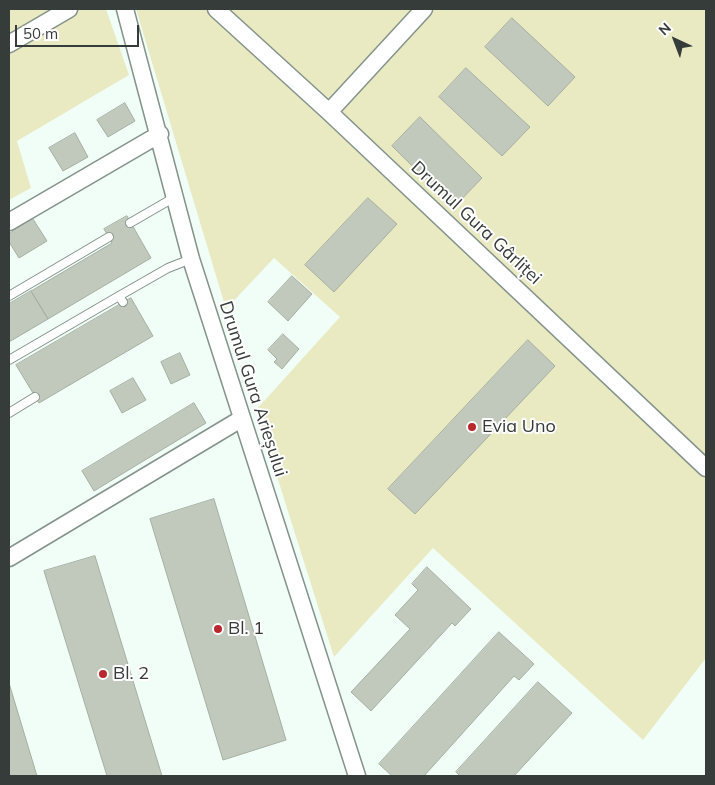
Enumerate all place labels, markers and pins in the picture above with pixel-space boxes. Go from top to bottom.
place label: Evia Uno [482,416,556,438]
marker: Evia Uno [466,421,478,433]
place label: Bl. 1 [228,618,264,640]
marker: Bl. 1 [212,623,224,635]
place label: Bl. 2 [113,663,149,685]
marker: Bl. 2 [97,668,109,680]

